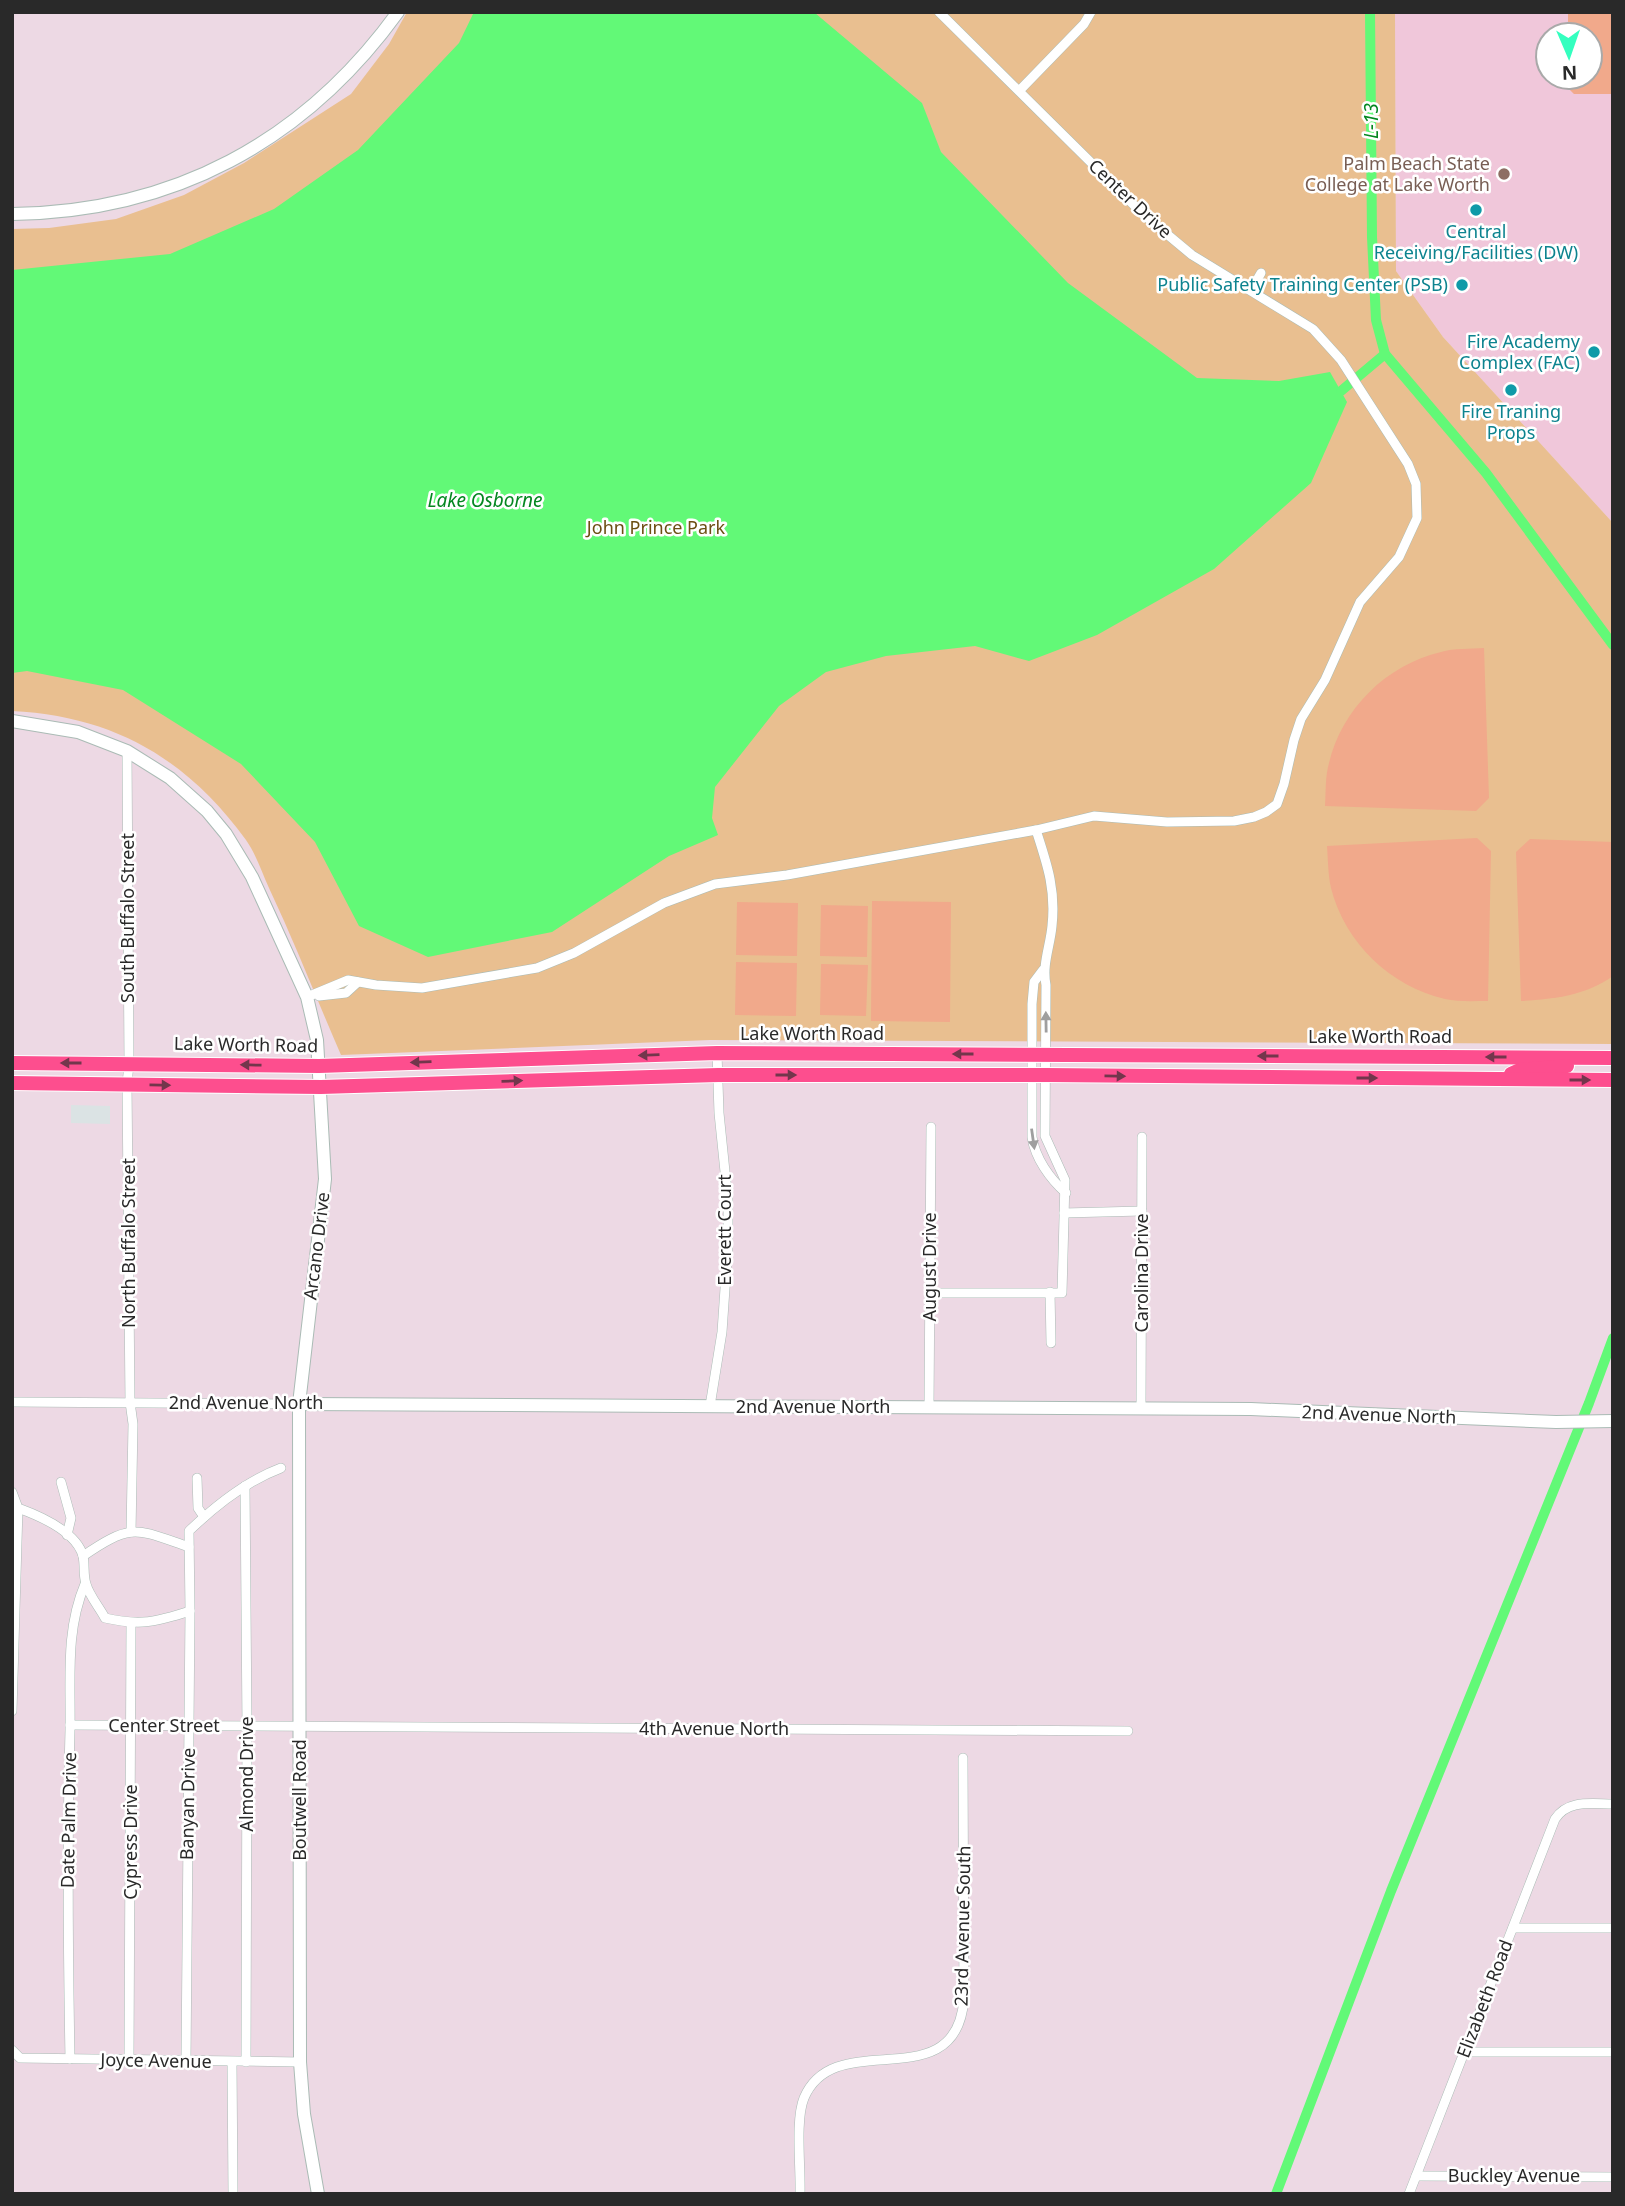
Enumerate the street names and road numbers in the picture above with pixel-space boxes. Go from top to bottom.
street label: Center Drive [1084,153,1178,243]
street label: South Buffalo Street [115,833,139,1003]
street label: Lake Worth Road [740,1021,884,1045]
street label: Lake Worth Road [1308,1024,1452,1048]
street label: Lake Worth Road [174,1031,318,1057]
street label: North Buffalo Street [116,1157,140,1328]
street label: Everett Court [712,1174,736,1286]
street label: Arcano Drive [297,1191,335,1301]
street label: August Drive [917,1212,941,1322]
street label: Carolina Drive [1129,1213,1153,1333]
street label: 2nd Avenue North [169,1390,323,1414]
street label: 2nd Avenue North [736,1394,890,1418]
street label: 2nd Avenue North [1301,1399,1457,1429]
street label: Center Street [108,1713,220,1737]
street label: Almond Drive [234,1716,258,1832]
street label: 4th Avenue North [639,1716,789,1740]
street label: Boutwell Road [287,1739,311,1861]
street label: Banyan Drive [174,1748,200,1860]
street label: Date Palm Drive [55,1752,81,1888]
street label: Cypress Drive [118,1784,142,1900]
street label: 23rd Avenue South [949,1845,975,2007]
street label: Elizabeth Road [1451,1936,1518,2061]
street label: Joyce Avenue [98,2047,212,2073]
street label: Buckley Avenue [1448,2163,1580,2187]

